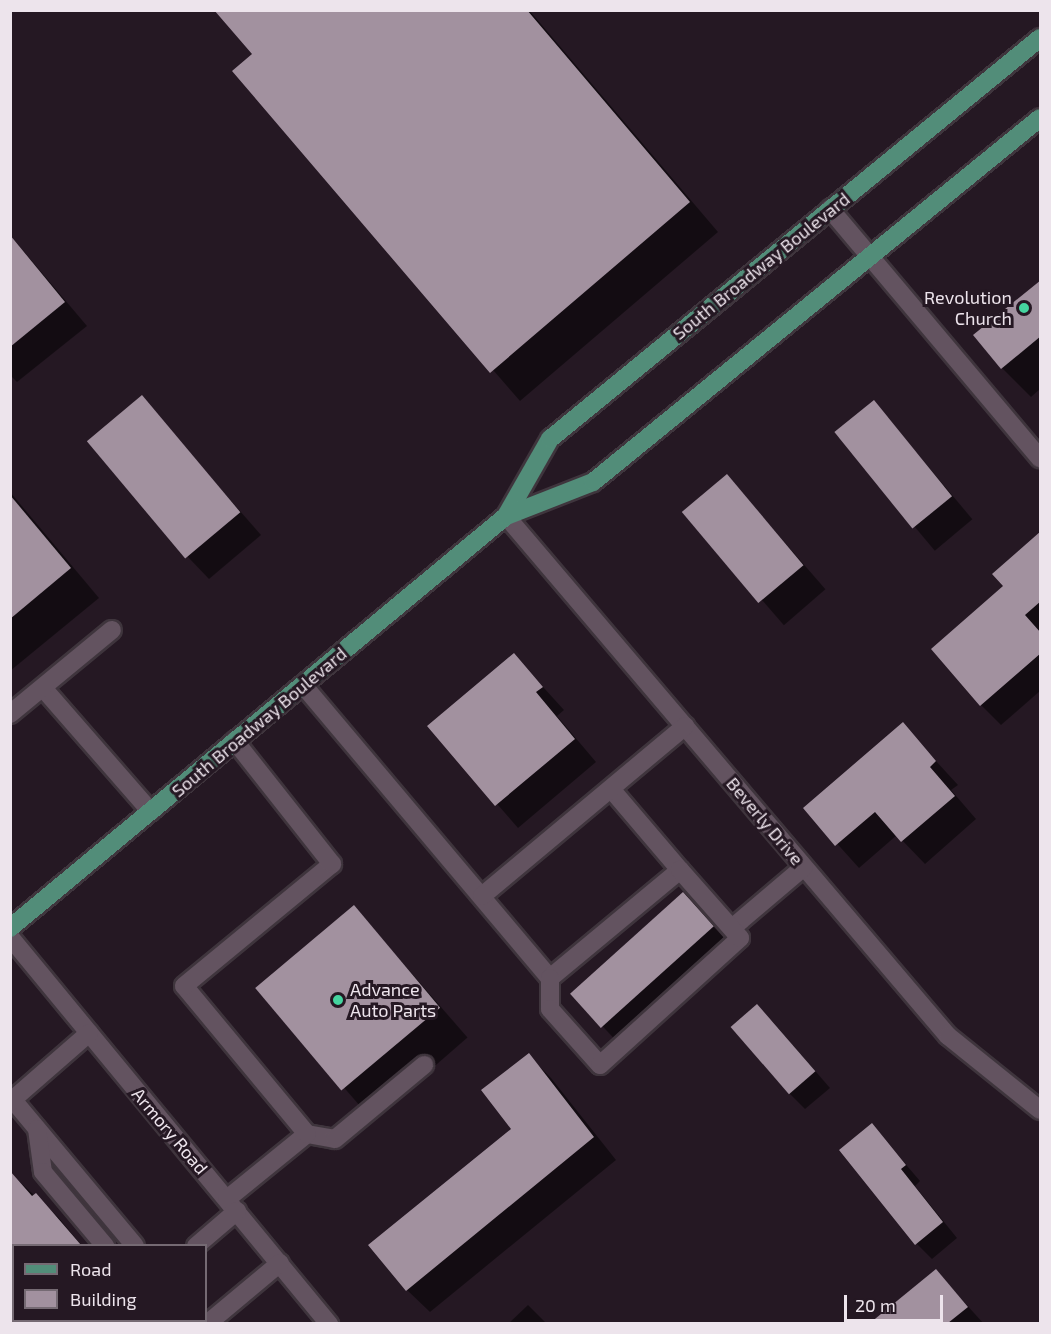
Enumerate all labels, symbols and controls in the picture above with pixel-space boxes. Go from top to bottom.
street label: South Broadway Boulevard [668,188,854,344]
place label: Revolution Church [924,287,1012,330]
marker: Revolution Church [1017,301,1031,315]
street label: South Broadway Boulevard [167,642,351,802]
street label: Beverly Drive [722,773,808,869]
place label: Advance Auto Parts [350,979,436,1022]
marker: Advance Auto Parts [331,993,345,1007]
street label: Armory Road [127,1083,213,1179]
legend [12,1244,207,1322]
text: Road [70,1258,111,1280]
scale bar [847,1283,946,1321]
text: Building [70,1288,137,1310]
text: 20 m [855,1294,896,1316]

